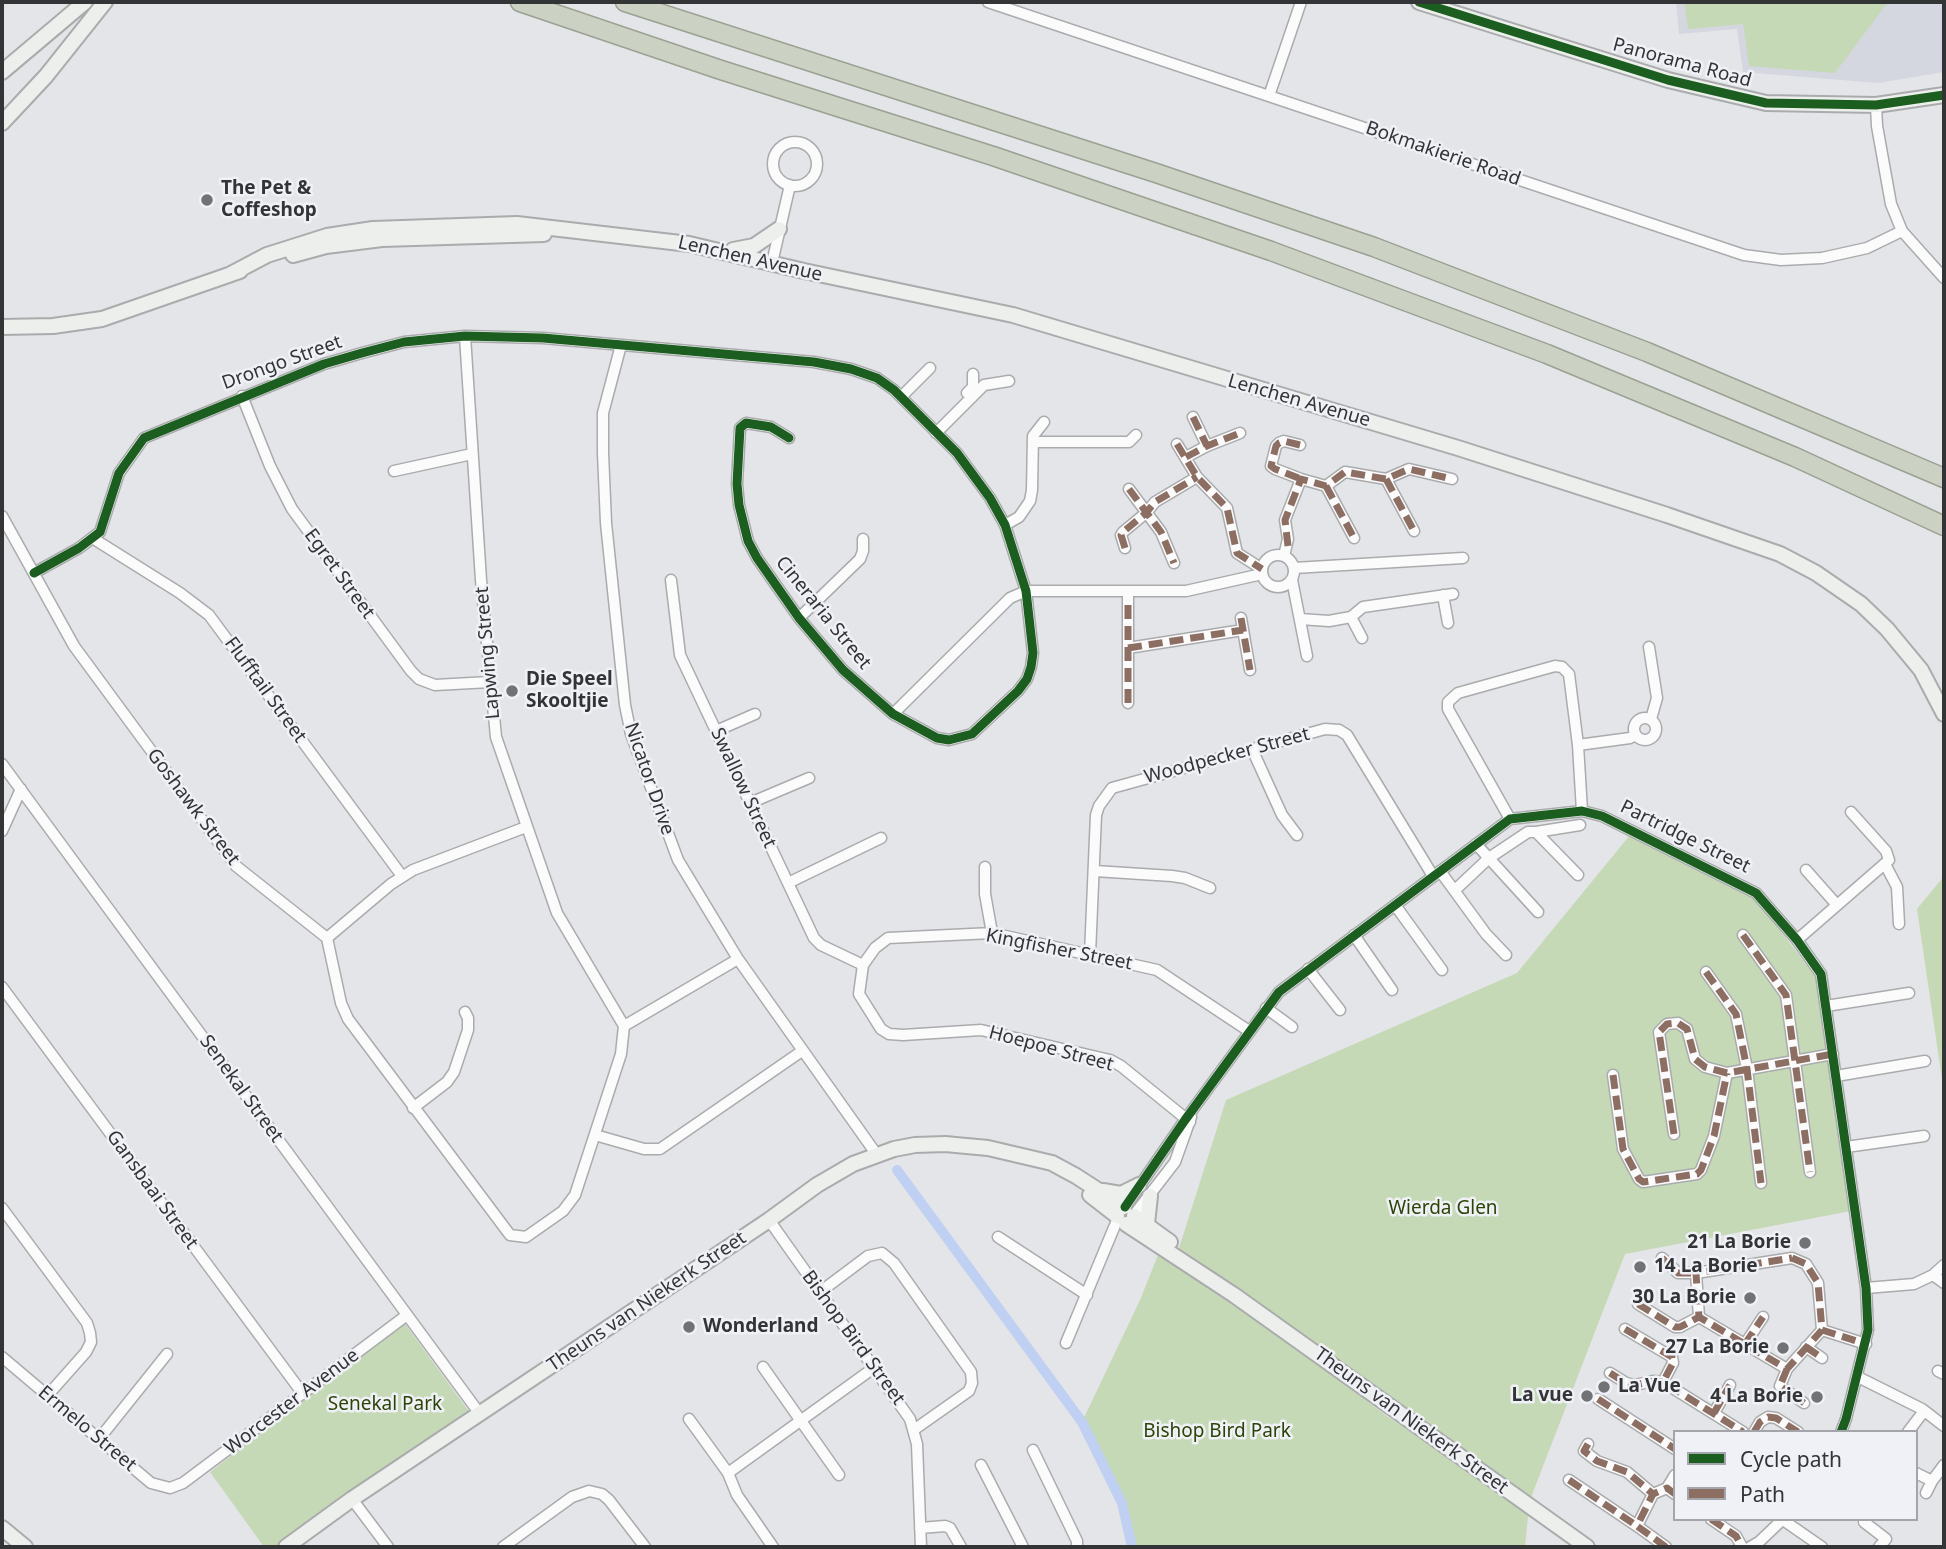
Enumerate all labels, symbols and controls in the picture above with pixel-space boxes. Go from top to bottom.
street label: Panorama Road [1610,34,1754,92]
street label: Bokmakierie Road [1363,117,1523,191]
place label: The Pet & Coffeshop [221,178,317,222]
marker: The Pet & Coffeshop [199,192,215,208]
street label: Lenchen Avenue [676,231,824,287]
street label: Drongo Street [219,331,345,395]
street label: Lenchen Avenue [1225,370,1373,432]
street label: Egret Street [299,525,379,623]
street label: Cineraria Street [770,552,876,674]
street label: Lapwing Street [471,586,505,720]
street label: Flufftail Street [219,633,311,747]
place label: Die Speel Skooltjie [526,669,613,713]
marker: Die Speel Skooltjie [504,683,520,699]
street label: Nicator Drive [619,720,679,838]
street label: Woodpecker Street [1142,723,1312,789]
street label: Swallow Street [705,724,781,852]
street label: Goshawk Street [142,744,244,870]
street label: Partridge Street [1616,796,1754,878]
street label: Kingfisher Street [984,925,1134,975]
street label: Hoepoe Street [986,1021,1116,1077]
street label: Senekal Street [194,1031,288,1147]
street label: Gansbaai Street [101,1126,203,1254]
park label: Wierda Glen [1388,1198,1498,1220]
street label: Theuns van Niekerk Street [543,1227,751,1377]
place label: 21 La Borie [1687,1232,1791,1254]
marker: 21 La Borie [1797,1235,1813,1251]
place label: 14 La Borie [1654,1256,1758,1278]
marker: 14 La Borie [1632,1259,1648,1275]
street label: Bishop Bird Street [797,1266,909,1410]
place label: 30 La Borie [1632,1287,1736,1309]
marker: 30 La Borie [1742,1290,1758,1306]
place label: Wonderland [703,1316,818,1338]
marker: Wonderland [681,1319,697,1335]
place label: 27 La Borie [1665,1337,1769,1359]
marker: 27 La Borie [1775,1340,1791,1356]
street label: Theuns van Niekerk Street [1309,1343,1513,1499]
street label: Worcester Avenue [220,1344,364,1460]
place label: La Vue [1618,1376,1681,1398]
marker: La Vue [1596,1379,1612,1395]
street label: Ermelo Street [33,1381,141,1477]
place label: La vue [1512,1385,1573,1407]
place label: 4 La Borie [1710,1386,1803,1408]
marker: La vue [1579,1388,1595,1404]
marker: 4 La Borie [1809,1389,1825,1405]
park label: Senekal Park [328,1394,442,1416]
park label: Bishop Bird Park [1143,1421,1291,1443]
legend [1673,1430,1918,1521]
text: Cycle path [1740,1445,1842,1473]
text: Path [1740,1480,1785,1508]

